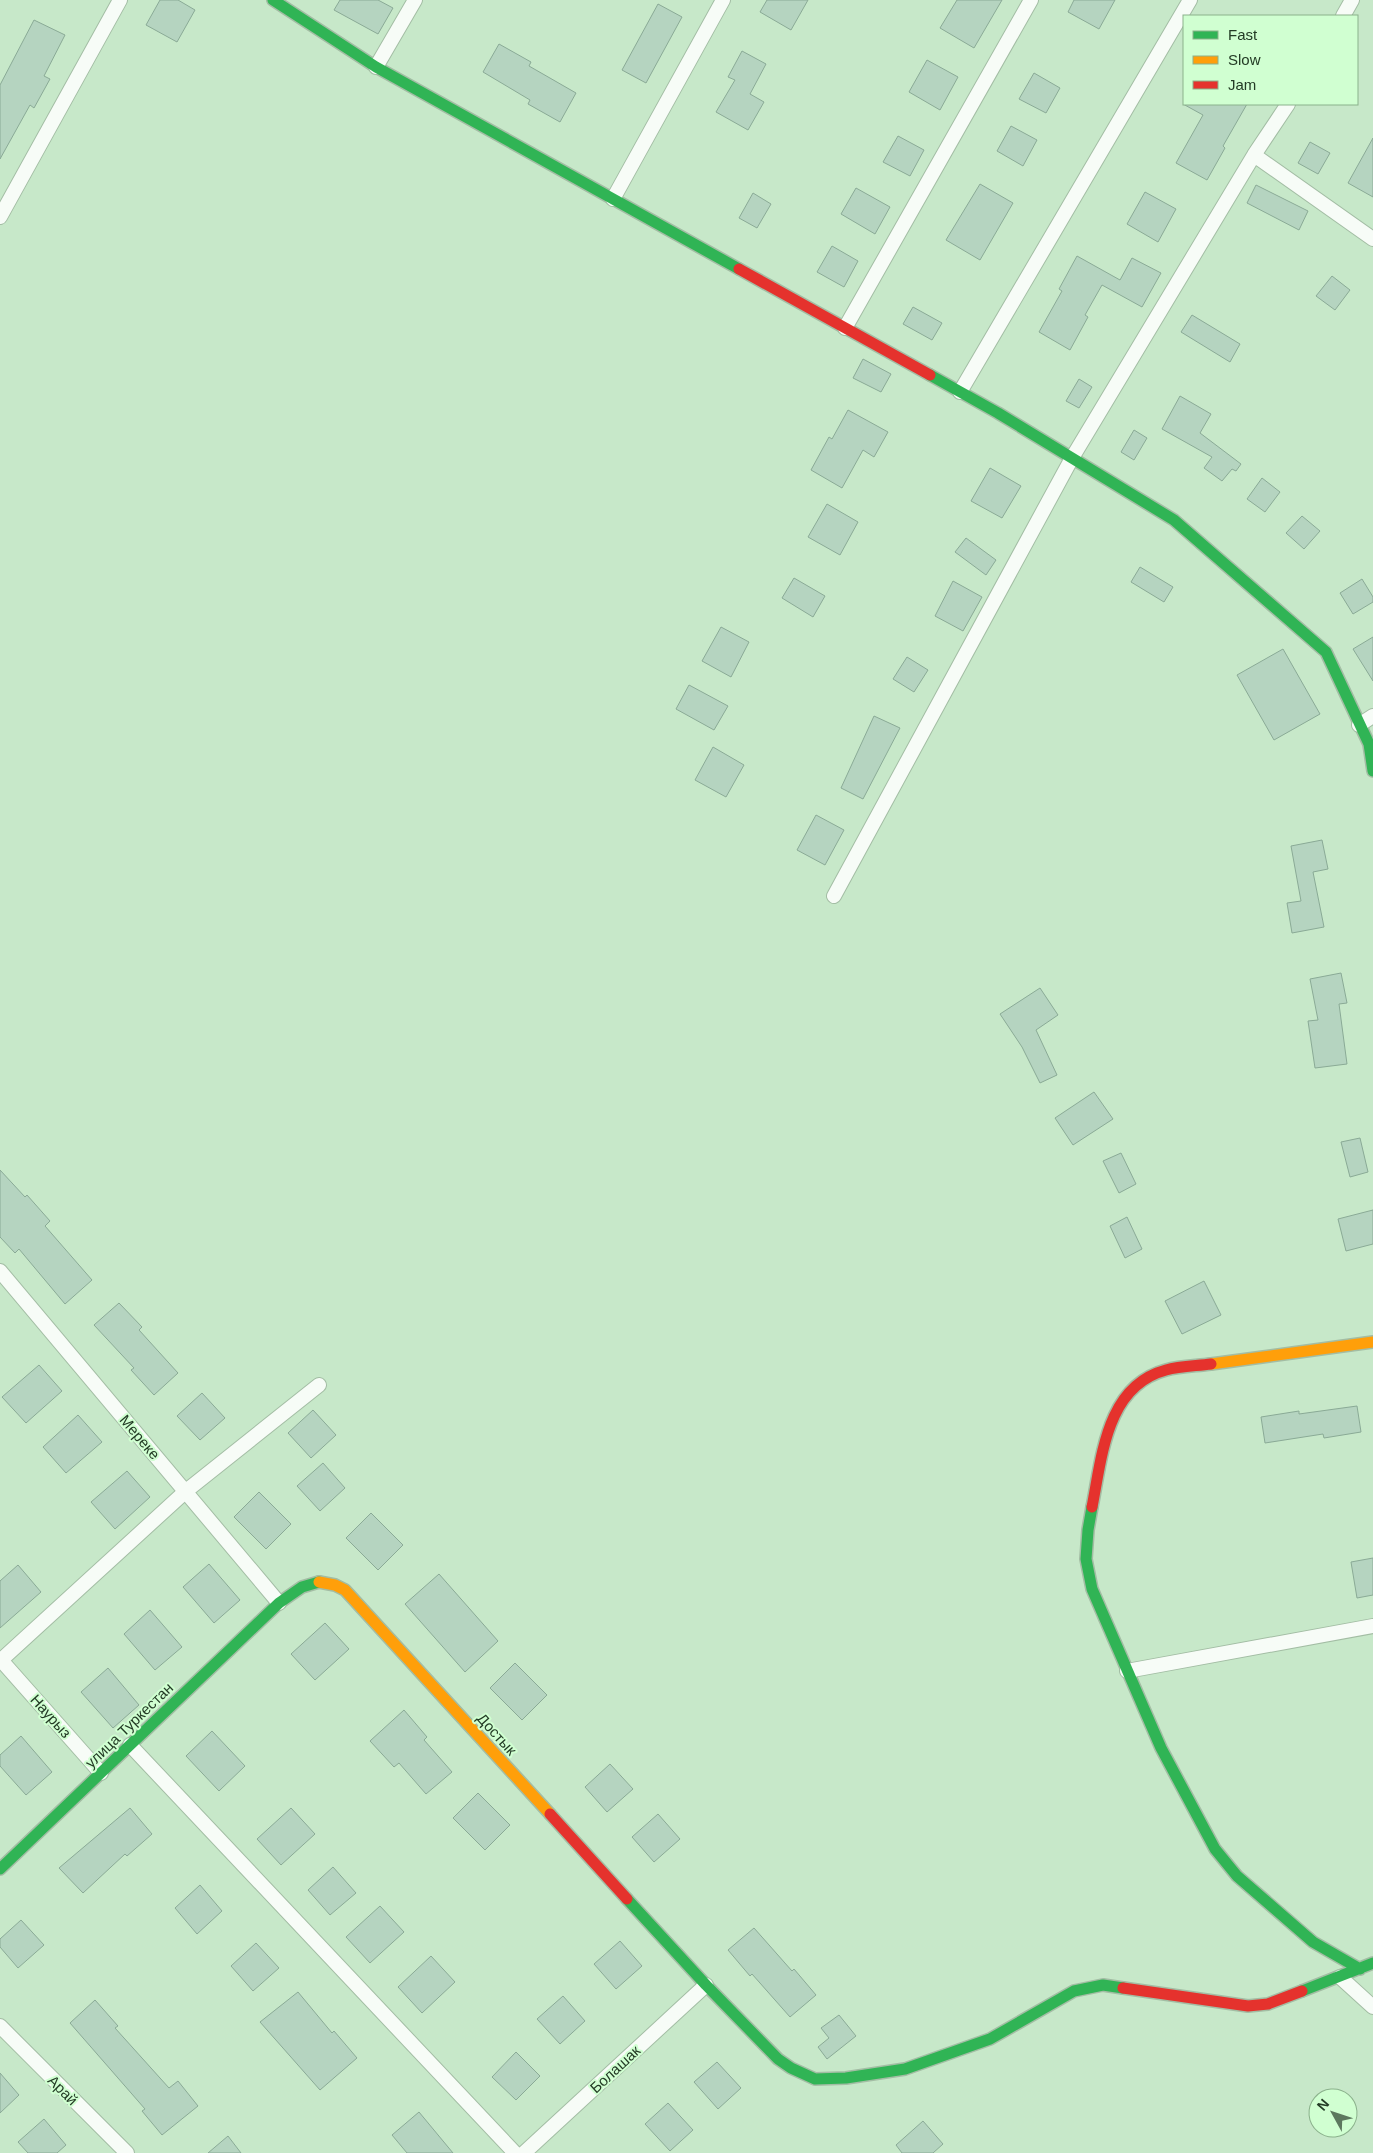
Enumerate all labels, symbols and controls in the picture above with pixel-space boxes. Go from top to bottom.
legend [1183,15,1358,105]
text: Fast [1228,26,1258,43]
text: Slow [1228,51,1261,68]
text: Jam [1228,76,1256,93]
street label: Мереке [117,1411,163,1463]
street label: улица Туркестан [82,1679,176,1771]
street label: Наурыз [27,1691,75,1741]
street label: Достык [474,1710,520,1759]
street label: Болашак [587,2041,644,2096]
street label: Арай [45,2072,81,2108]
north arrow [1308,2088,1358,2138]
text: N [1314,2096,1332,2114]

